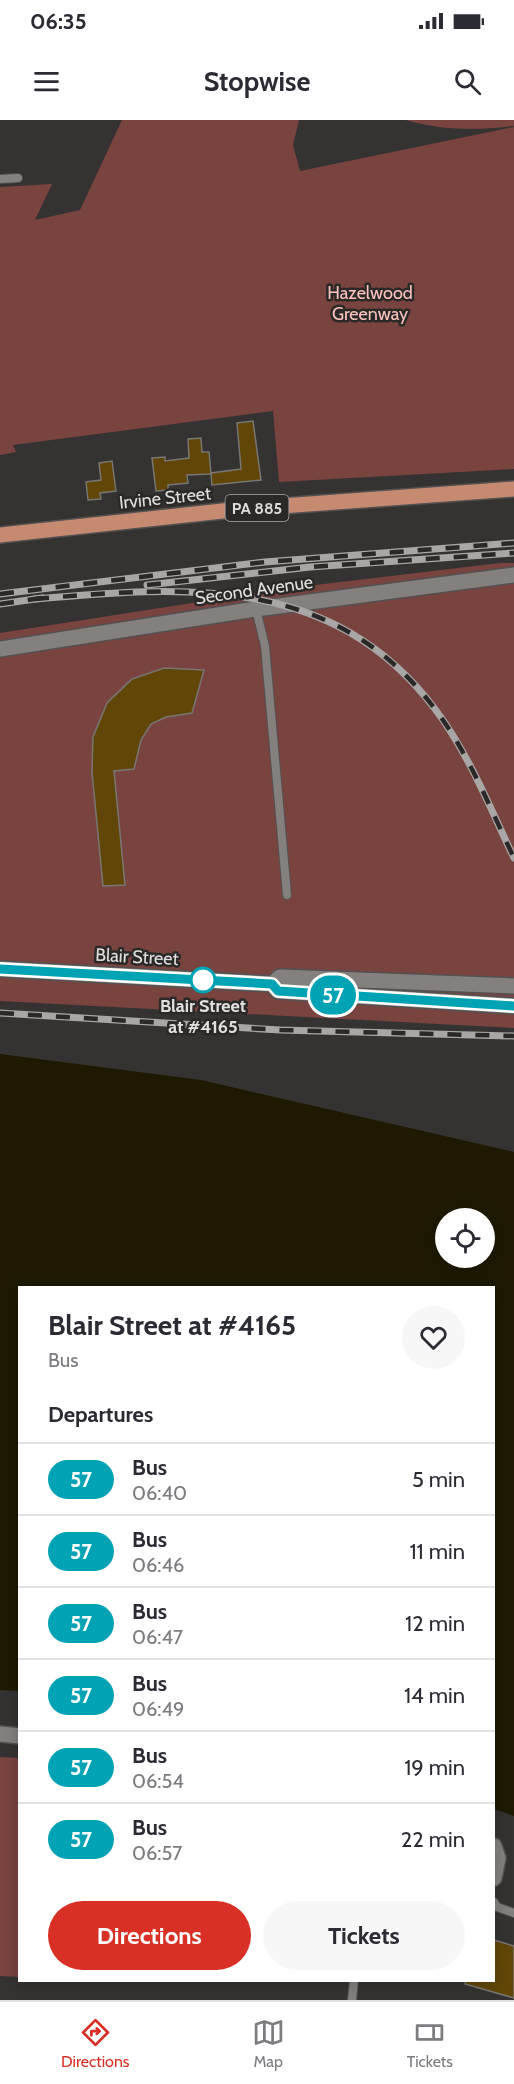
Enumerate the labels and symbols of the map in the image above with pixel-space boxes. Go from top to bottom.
park label: Hazelwood Greenway [327,282,413,325]
street label: Irvine Street [118,482,212,514]
road number: PA 885 [226,495,288,521]
street label: Second Avenue [194,571,314,609]
street label: Blair Street [95,944,179,970]
marker: Blair Street at #4165 [190,967,216,993]
line badge: 57 [306,976,360,1014]
place label: Blair Street at #4165 [160,995,246,1038]

